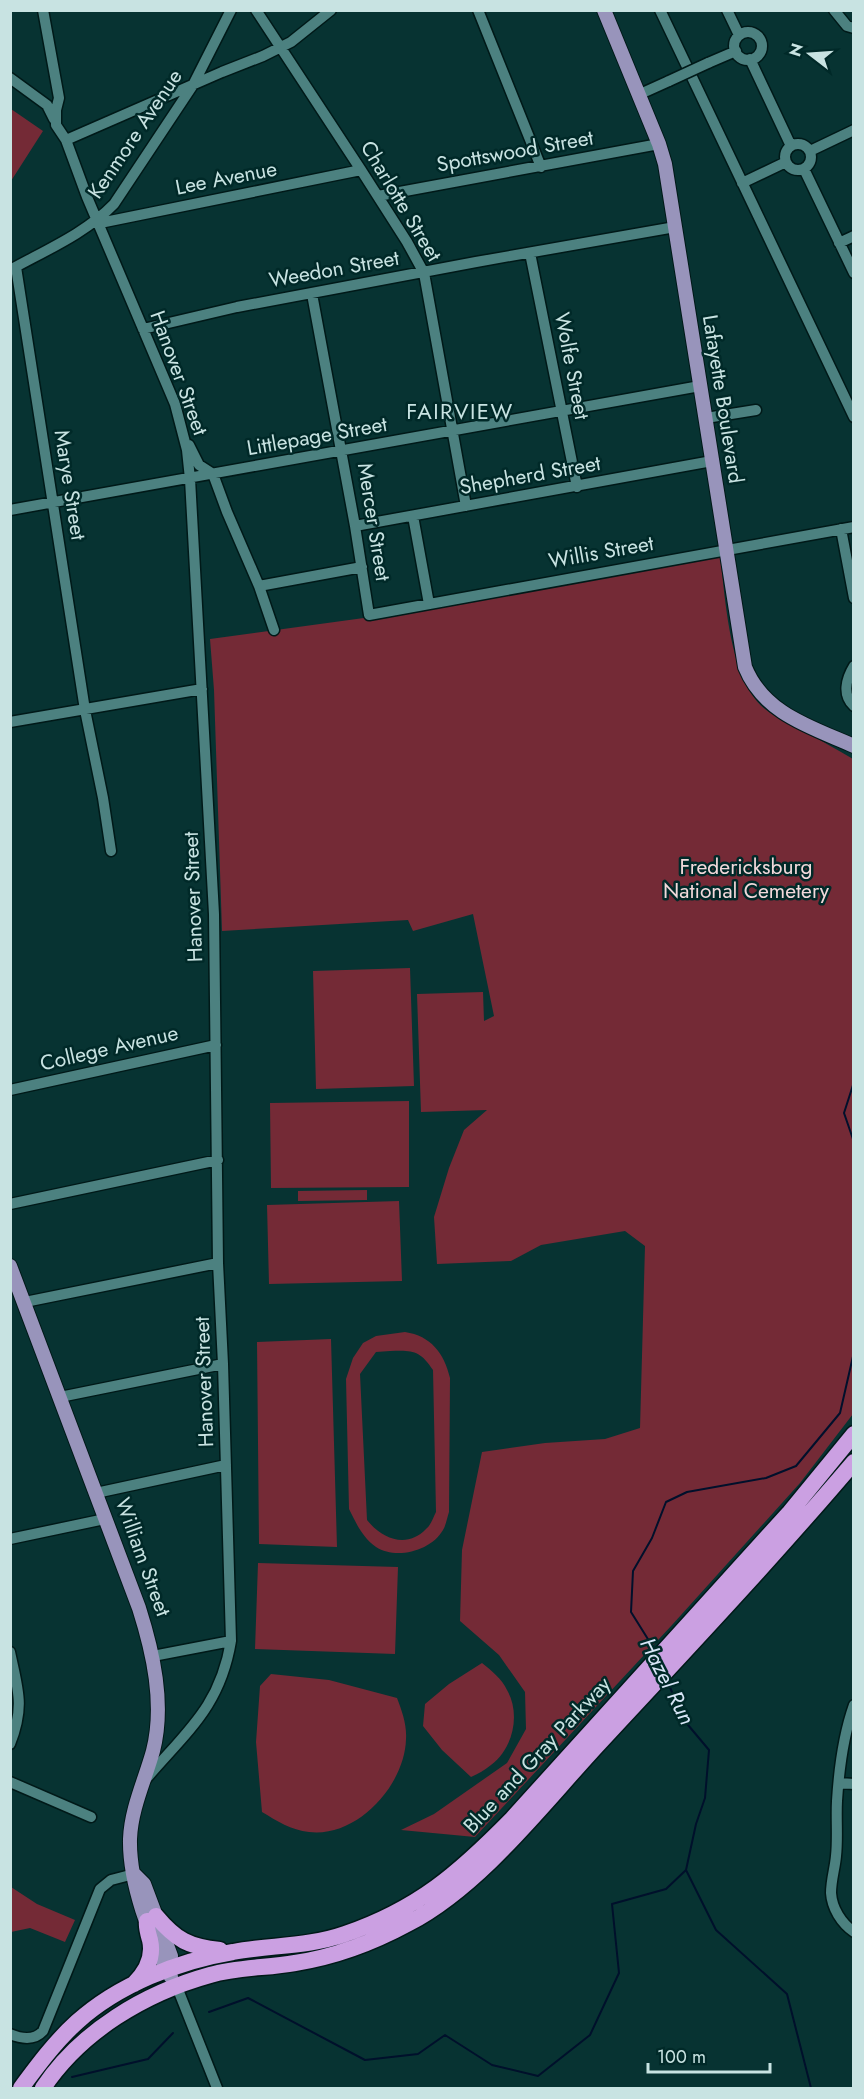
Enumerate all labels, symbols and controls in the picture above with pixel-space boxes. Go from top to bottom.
north arrow [780,24,840,84]
text: N [783,40,809,59]
street label: Kenmore Avenue [81,63,190,205]
street label: Spottswood Street [434,122,596,180]
street label: Charlotte Street [353,135,449,267]
street label: Lee Avenue [173,153,279,203]
street label: Weedon Street [267,243,401,295]
street label: Hanover Street [143,306,215,440]
street label: Wolfe Street [547,310,597,422]
street label: Lafayette Boulevard [695,312,751,486]
district label: FAIRVIEW [406,395,514,427]
street label: Littlepage Street [245,409,389,463]
street label: Marye Street [46,428,94,542]
street label: Shepherd Street [457,448,603,502]
street label: Mercer Street [350,461,398,583]
street label: Willis Street [546,528,656,576]
street label: Hanover Street [176,831,210,963]
park label: Fredericksburg National Cemetery [663,852,830,906]
street label: College Avenue [37,1018,181,1078]
street label: Hanover Street [187,1316,221,1448]
street label: William Street [108,1493,178,1621]
water label: Hazel Run [632,1632,704,1730]
street label: Blue and Gray Parkway [456,1669,618,1840]
scale bar [648,2036,770,2074]
text: 100 m [657,2044,706,2070]

